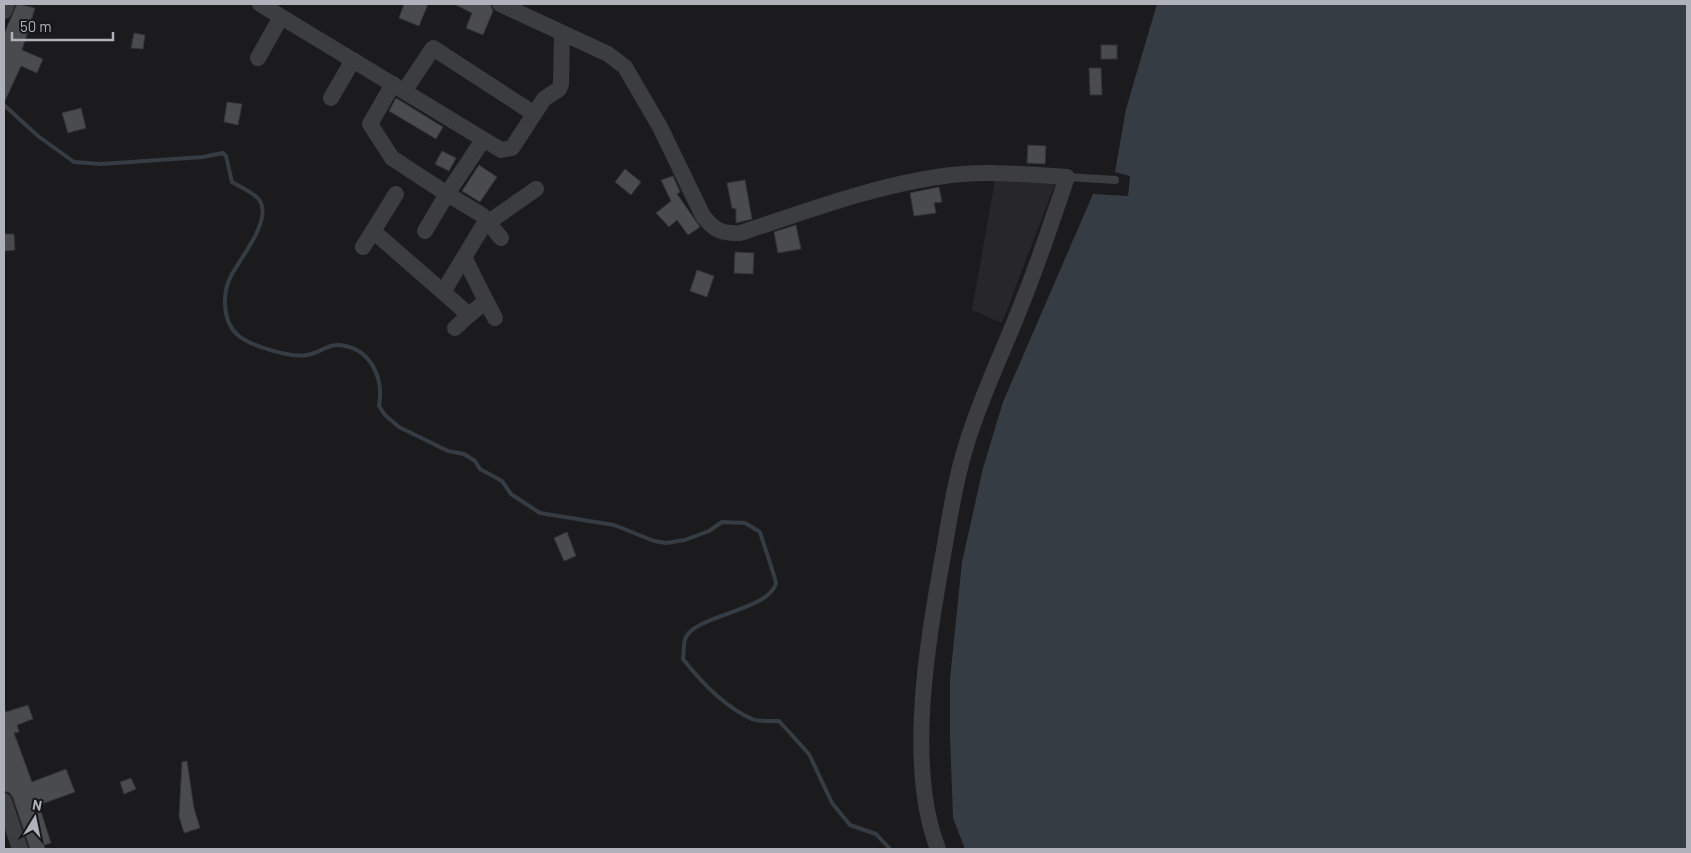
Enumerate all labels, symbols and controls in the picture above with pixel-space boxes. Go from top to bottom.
scale bar [12,10,114,42]
text: 50 m [20,17,52,35]
north arrow [10,793,60,843]
text: N [31,796,43,814]

